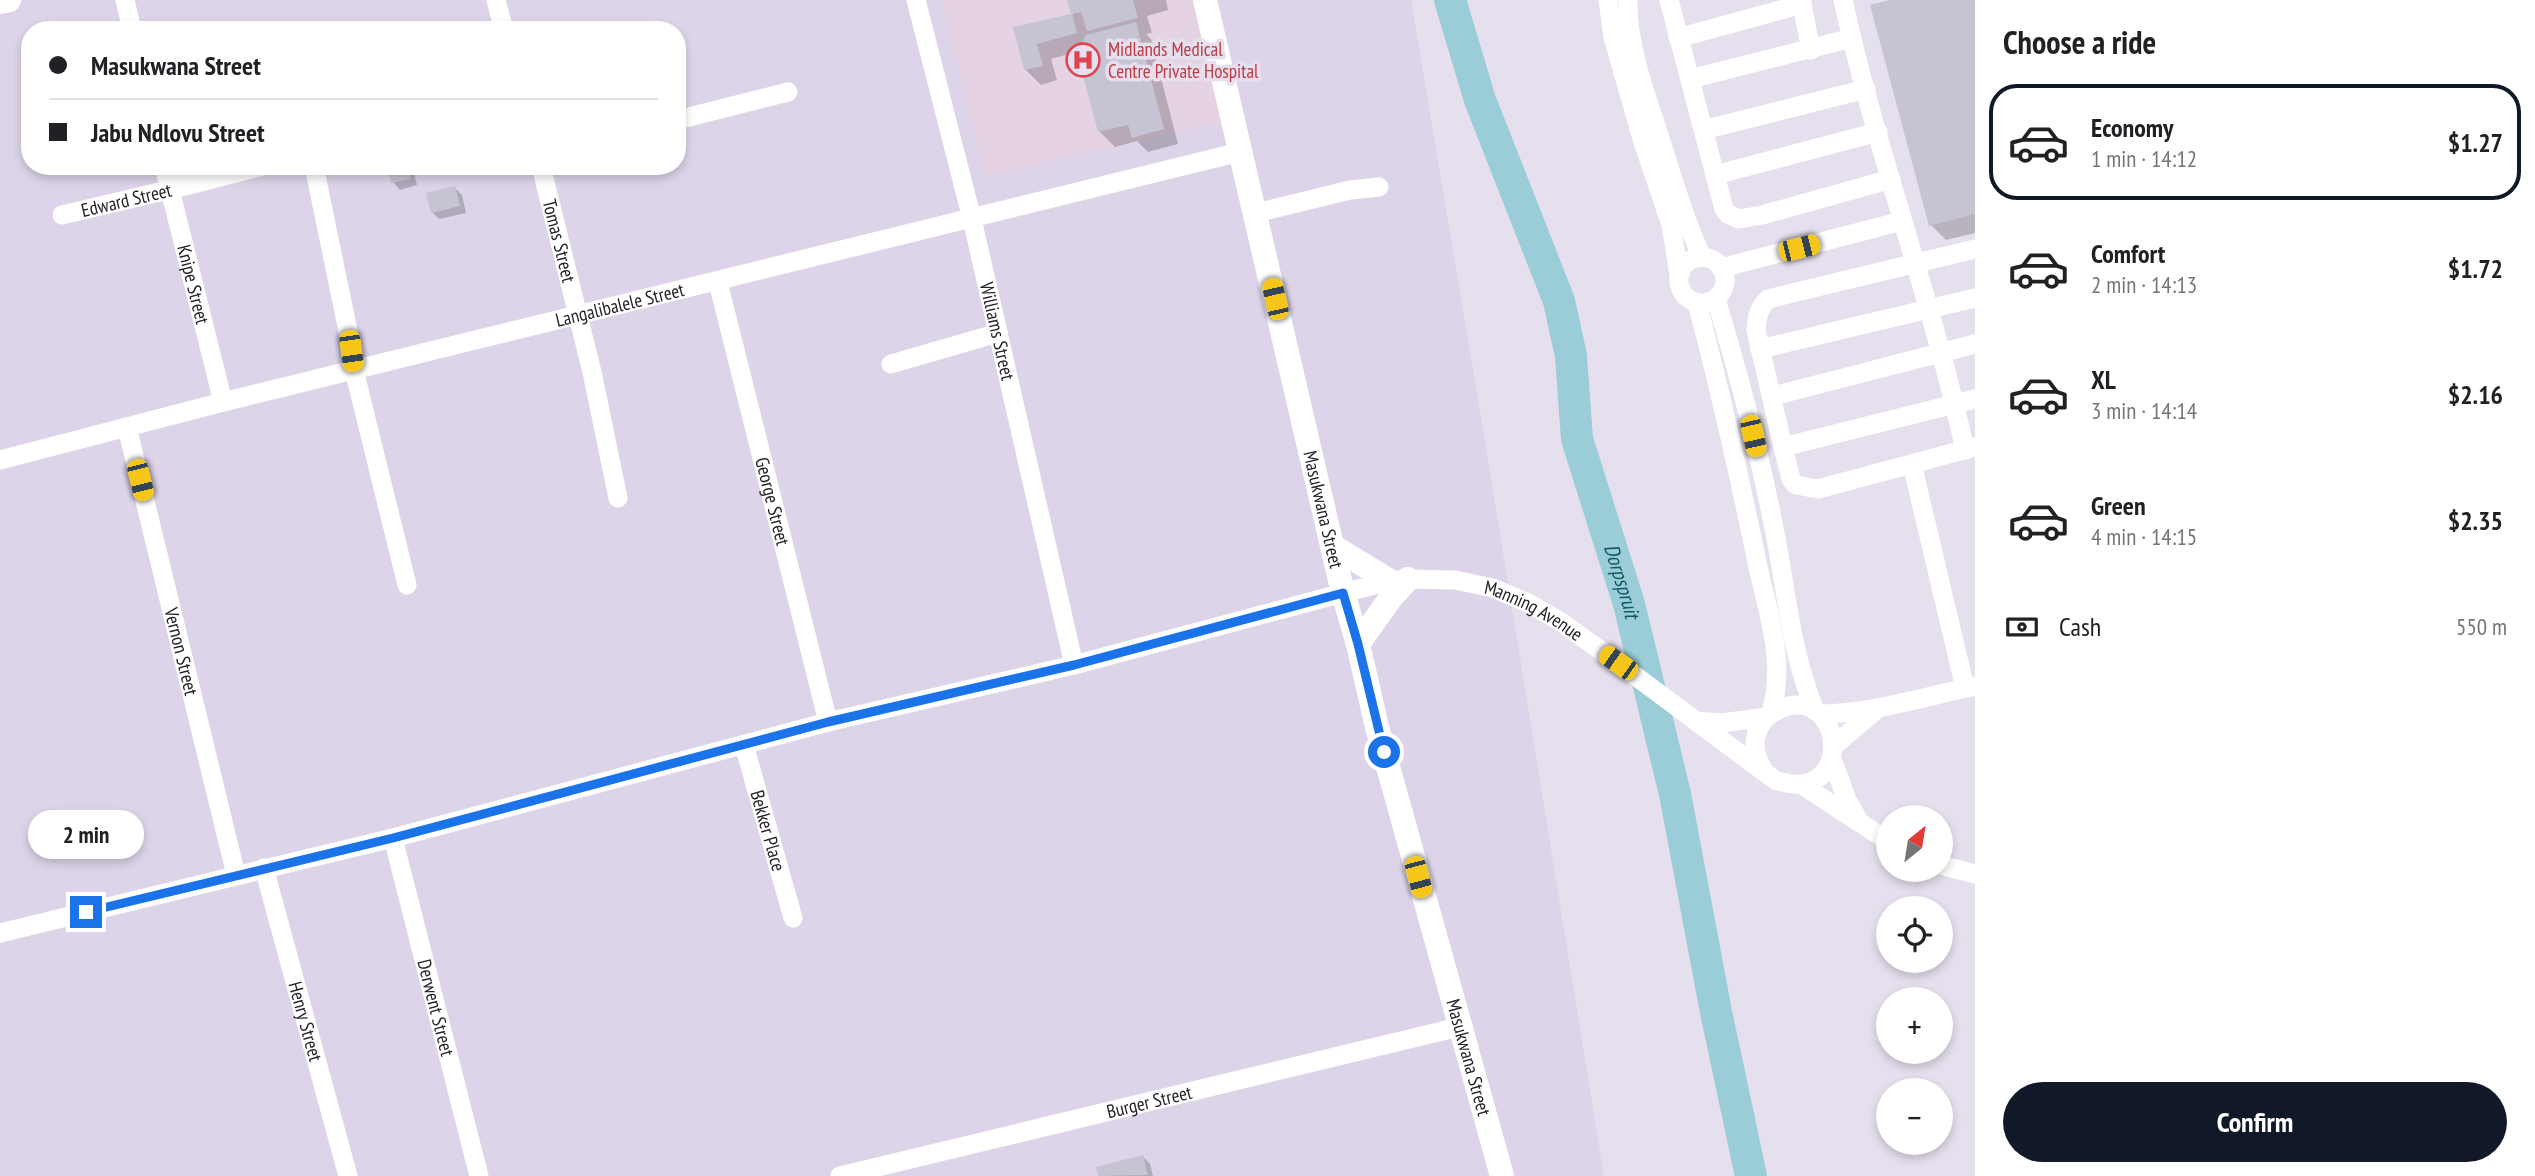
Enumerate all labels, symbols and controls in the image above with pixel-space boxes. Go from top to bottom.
text: Choose a ride [2003,21,2156,63]
place label: Midlands Medical Centre Private Hospital [1108,37,1259,83]
hospital icon: Midlands Medical Centre Private Hospital [1064,41,1102,79]
text: Masukwana Street [91,49,261,82]
icon: car [2007,111,2070,174]
text: Economy [2091,111,2173,144]
text: Jabu Ndlovu Street [91,116,265,149]
text: $1.27 [2448,126,2503,159]
text: 1 min · 14:12 [2091,144,2197,173]
street label: Edward Street [79,177,175,222]
street label: Tomas Street [538,197,582,285]
car [1777,233,1822,263]
icon: car [2007,237,2070,300]
text: Comfort [2091,237,2165,270]
street label: Knipe Street [172,242,215,327]
text: $1.72 [2448,252,2503,285]
text: 2 min · 14:13 [2091,270,2197,299]
car [1261,276,1290,322]
street label: Langalibalele Street [553,277,687,332]
street label: Williams Street [975,280,1021,383]
car [338,329,365,373]
icon: car [2007,363,2070,426]
text: XL [2091,363,2116,396]
text: $2.16 [2448,378,2503,411]
text: 3 min · 14:14 [2091,396,2197,425]
car [1739,413,1768,459]
street label: Masukwana Street [1298,448,1349,571]
street label: George Street [750,455,796,549]
car [125,457,156,503]
icon: car [2007,489,2070,552]
text: Green [2091,489,2146,522]
text: $2.35 [2448,504,2503,537]
text: 4 min · 14:15 [2091,522,2197,551]
water label: Dorpspruit [1598,541,1647,623]
street label: Manning Avenue [1482,575,1588,646]
street label: Vernon Street [159,604,204,698]
icon: cash [2003,608,2041,646]
text: Cash [2059,610,2101,643]
text: 550 m [2456,612,2507,641]
car [1595,642,1642,684]
route start [1368,736,1400,768]
street label: Bekker Place [745,787,791,874]
north arrow [1876,805,1953,882]
map controls [1876,805,1953,1155]
callout: 2 min [28,810,144,860]
text: 2 min [63,820,109,849]
car [1403,854,1434,900]
route end [70,896,102,928]
button: locate [1876,896,1953,973]
street label: Derwent Street [412,957,460,1059]
street label: Henry Street [284,979,328,1065]
button: + [1876,987,1953,1064]
street label: Masukwana Street [1441,996,1497,1119]
button: − [1876,1078,1953,1155]
street label: Burger Street [1104,1080,1195,1123]
button: Confirm [2003,1082,2507,1162]

